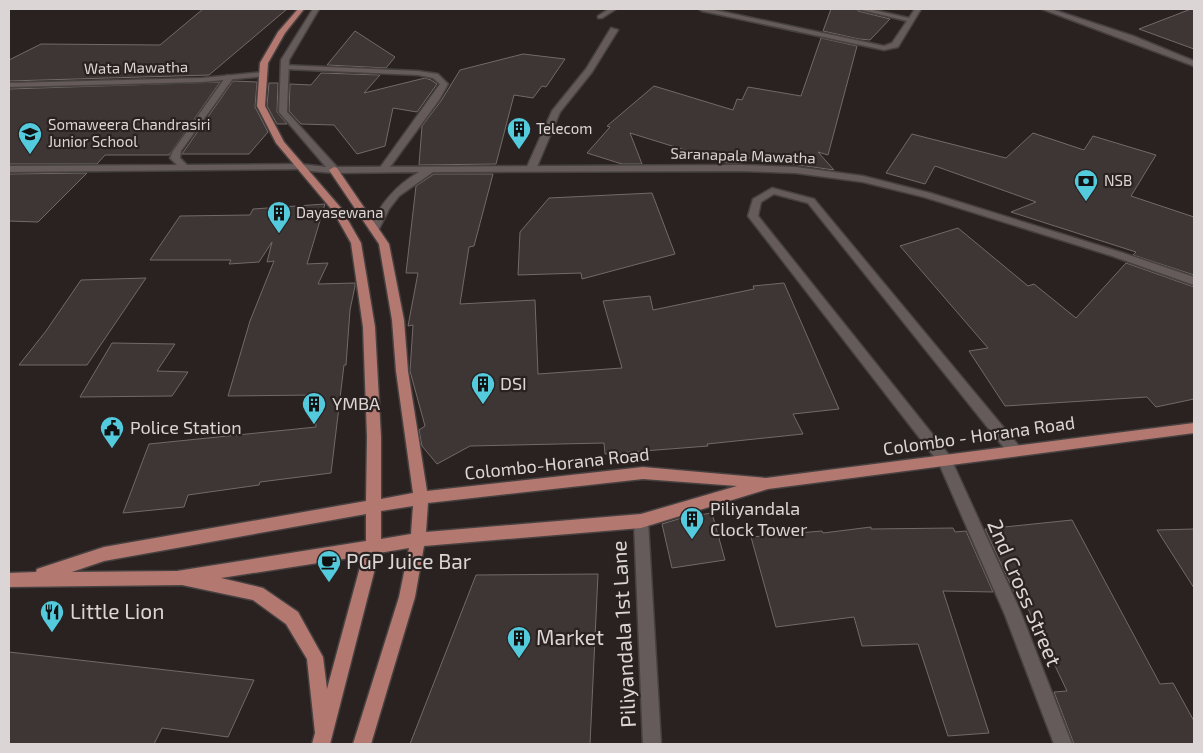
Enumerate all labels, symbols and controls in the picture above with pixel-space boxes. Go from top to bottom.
street label: Wata Mawatha [84,57,188,77]
place label: Somaweera Chandrasiri Junior School [48,115,210,150]
building icon: Telecom [506,116,532,150]
place label: Telecom [536,119,592,137]
school or university icon: Somaweera Chandrasiri Junior School [17,121,43,155]
street label: Saranapala Mawatha [670,143,816,167]
bank icon: NSB [1073,168,1099,202]
place label: NSB [1104,171,1132,189]
building icon: Dayasewana [266,200,292,234]
place label: Dayasewana [296,203,383,221]
building icon: DSI [470,371,496,405]
place label: DSI [500,372,527,394]
building icon: YMBA [301,391,327,425]
place label: YMBA [332,392,381,414]
street label: Colombo - Horana Road [881,411,1076,459]
public building icon: Police Station [99,415,125,449]
place label: Police Station [130,416,242,438]
street label: Colombo-Horana Road [463,442,650,484]
place label: Piliyandala Clock Tower [710,497,808,540]
building icon: Piliyandala Clock Tower [679,506,705,540]
street label: 2nd Cross Street [983,515,1068,670]
street label: Piliyandala 1st Lane [605,540,640,728]
place label: PGP Juice Bar [346,548,472,573]
cafe icon: PGP Juice Bar [316,549,342,583]
place label: Little Lion [70,598,164,623]
restaurant icon: Little Lion [39,599,65,633]
place label: Market [536,624,604,649]
building icon: Market [506,625,532,659]

